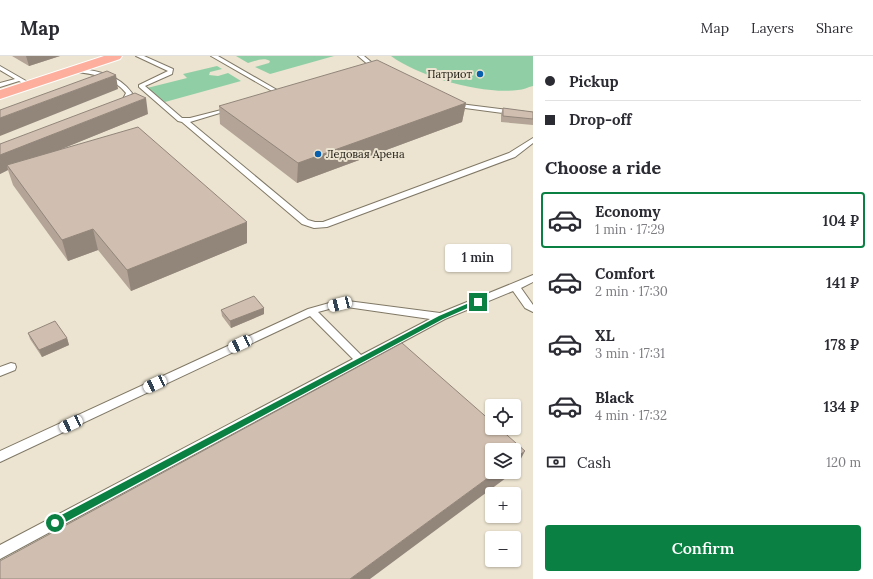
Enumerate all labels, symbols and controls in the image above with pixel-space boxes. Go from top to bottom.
text: Map [20,16,60,40]
text: Map [701,19,729,37]
text: Layers [751,19,794,37]
text: Share [816,19,853,37]
place label: Патриот [427,67,473,81]
marker: Патриот [475,69,485,79]
text: Pickup [569,72,618,91]
text: Drop-off [569,110,631,129]
place label: Ледовая Арена [326,147,405,161]
marker: Ледовая Арена [313,149,323,159]
text: Choose a ride [545,156,661,179]
icon: car [547,202,583,238]
text: Economy [595,202,660,221]
text: 104 ₽ [823,211,859,230]
text: 1 min · 17:29 [595,221,665,238]
callout: 1 min [445,244,511,272]
text: 1 min [462,249,494,266]
icon: car [547,264,583,300]
text: Comfort [595,264,655,283]
text: 141 ₽ [826,273,859,292]
text: 2 min · 17:30 [595,283,668,300]
route end [469,293,487,311]
car [327,295,353,313]
icon: car [547,326,583,362]
text: XL [595,326,615,345]
car [227,333,253,355]
text: 178 ₽ [825,335,859,354]
text: 3 min · 17:31 [595,345,665,362]
car [142,373,168,395]
icon: car [547,388,583,424]
text: Black [595,388,634,407]
text: 134 ₽ [824,397,859,416]
map controls [485,399,521,567]
button: locate [485,399,521,435]
text: 4 min · 17:32 [595,407,667,424]
car [58,413,84,435]
button: layers [485,443,521,479]
icon: cash [545,451,567,473]
text: Cash [577,453,611,472]
text: 120 m [826,454,861,471]
button: + [485,487,521,523]
route start [46,514,64,532]
button: Confirm [545,525,861,571]
button: − [485,531,521,567]

